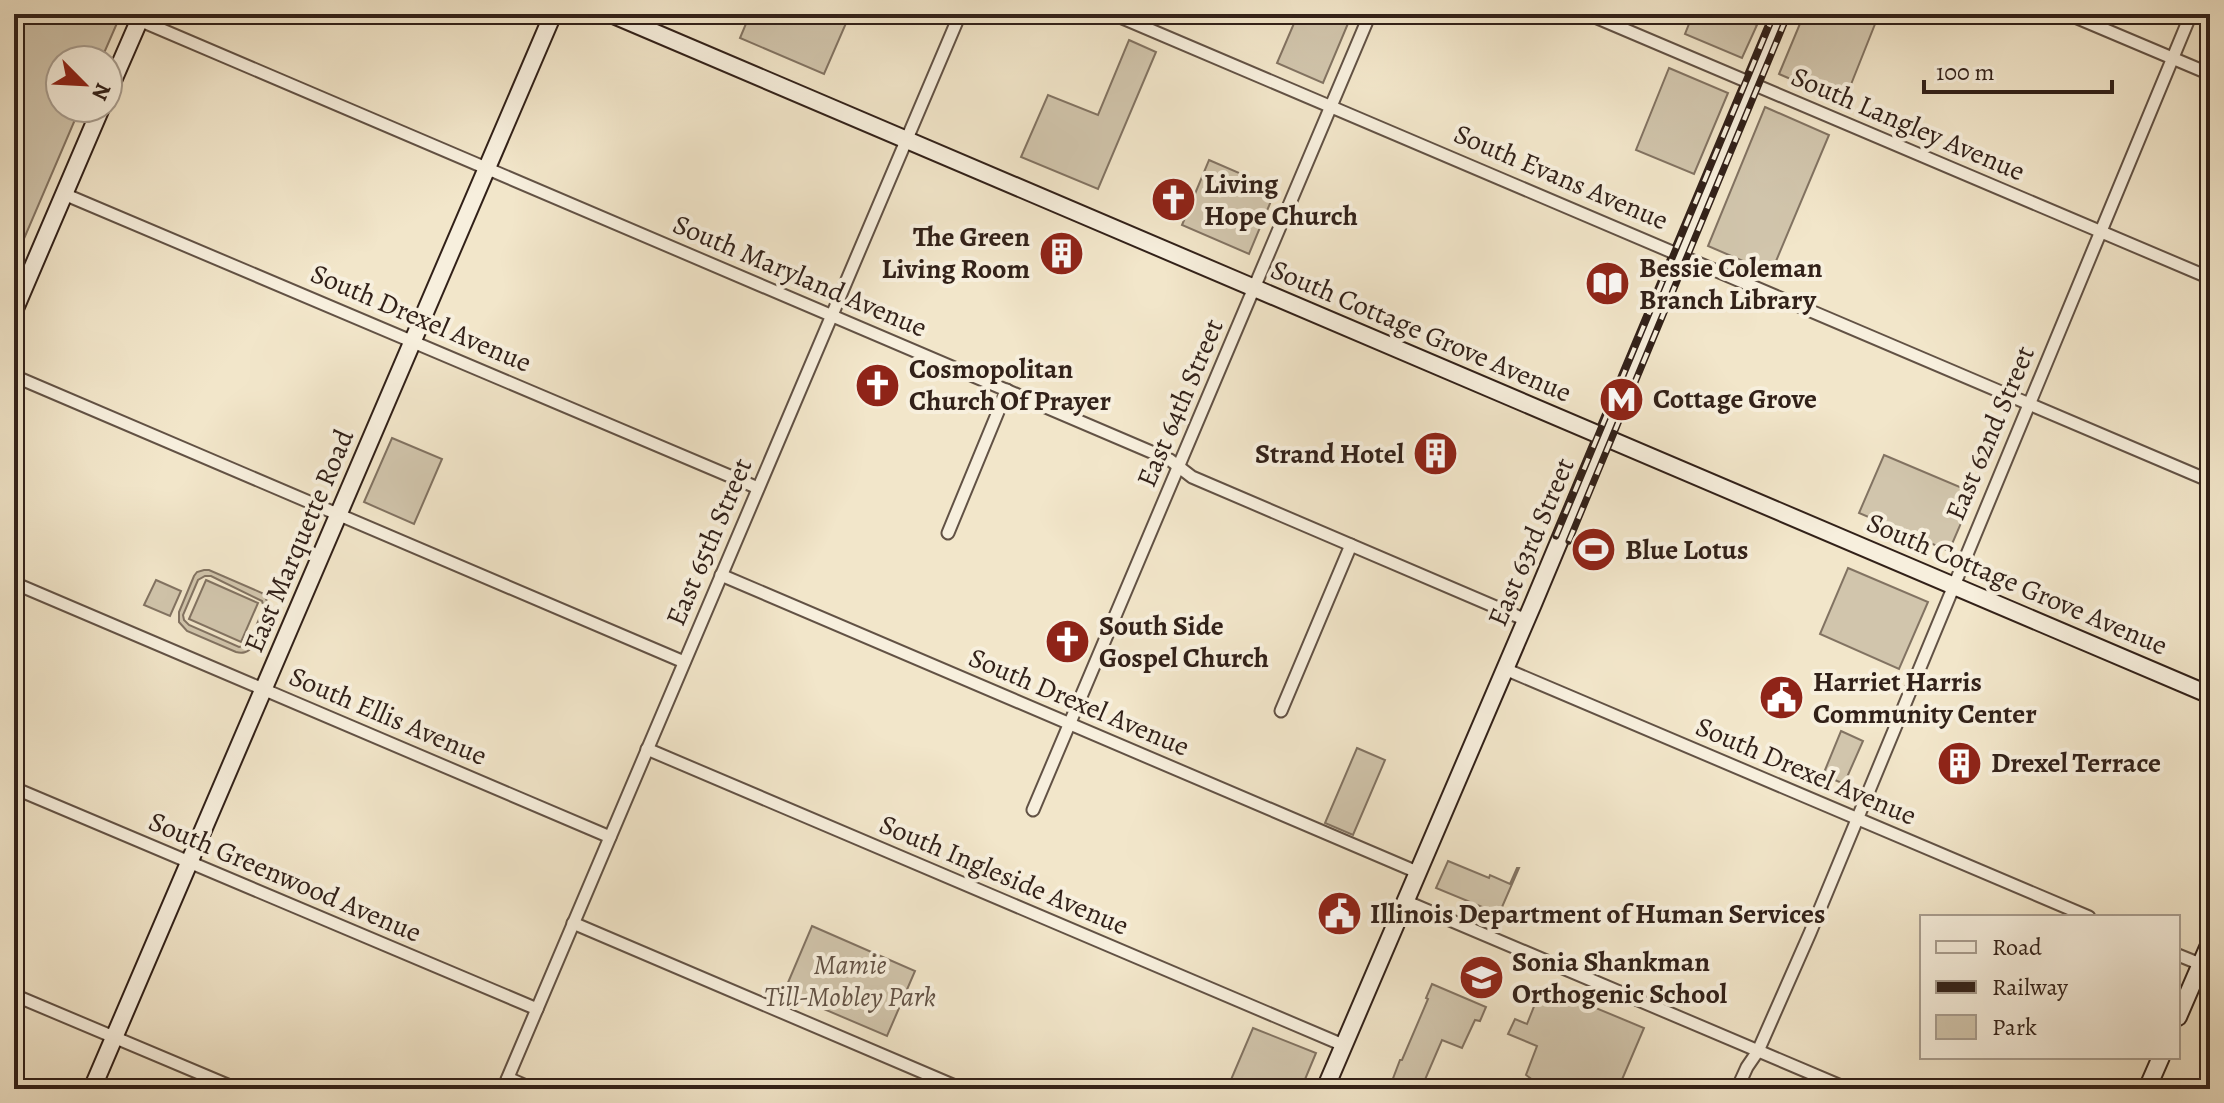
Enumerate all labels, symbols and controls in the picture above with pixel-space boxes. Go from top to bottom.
north arrow [44,44,124,124]
scale bar [1924,44,2112,94]
text: 100 m [1936,56,1995,88]
street label: South Langley Avenue [1785,58,2031,190]
text: N [84,78,118,105]
street label: South Evans Avenue [1448,115,1674,239]
place label: Living Hope Church [1204,165,1358,235]
church icon: Living Hope Church [1149,176,1197,224]
street label: South Maryland Avenue [667,205,933,347]
place label: The Green Living Room [881,218,1030,288]
building icon: The Green Living Room [1037,229,1085,277]
place label: Bessie Coleman Branch Library [1639,249,1823,319]
street label: South Cottage Grove Avenue [1265,250,1577,412]
street label: South Drexel Avenue [305,254,537,382]
library icon: Bessie Coleman Branch Library [1584,260,1632,308]
street label: East 64th Street [1127,313,1233,493]
street label: East 62nd Street [1936,340,2044,526]
place label: Cosmopolitan Church Of Prayer [909,350,1111,420]
church icon: Cosmopolitan Church Of Prayer [854,361,902,409]
metro station icon: Cottage Grove [1598,375,1646,423]
place label: Cottage Grove [1653,380,1817,418]
street label: East Marquette Road [235,423,364,658]
building icon: Strand Hotel [1411,430,1459,478]
place label: Strand Hotel [1255,435,1405,473]
street label: East 65th Street [657,452,761,632]
street label: East 63rd Street [1478,452,1584,632]
street label: South Cottage Grove Avenue [1861,503,2173,665]
sports icon: Blue Lotus [1570,526,1618,574]
place label: Blue Lotus [1625,531,1748,569]
place label: South Side Gospel Church [1099,607,1269,677]
church icon: South Side Gospel Church [1044,618,1092,666]
street label: South Drexel Avenue [963,638,1195,766]
street label: South Ellis Avenue [283,657,493,775]
place label: Harriet Harris Community Center [1813,663,2037,733]
public building icon: Harriet Harris Community Center [1758,674,1806,722]
street label: South Drexel Avenue [1690,707,1922,835]
building icon: Drexel Terrace [1936,739,1984,787]
place label: Drexel Terrace [1991,744,2161,782]
street label: South Greenwood Avenue [143,802,427,952]
street label: South Ingleside Avenue [874,805,1134,945]
public building icon: Illinois Department of Human Services [1315,890,1363,938]
place label: Illinois Department of Human Services [1370,895,1825,933]
legend [1920,915,2180,1059]
text: Road [1992,931,2042,963]
place label: Sonia Shankman Orthogenic School [1512,943,1728,1013]
park label: Mamie Till-Mobley Park [764,946,936,1016]
school or university icon: Sonia Shankman Orthogenic School [1457,954,1505,1002]
text: Railway [1992,971,2068,1003]
text: Park [1992,1011,2037,1043]

